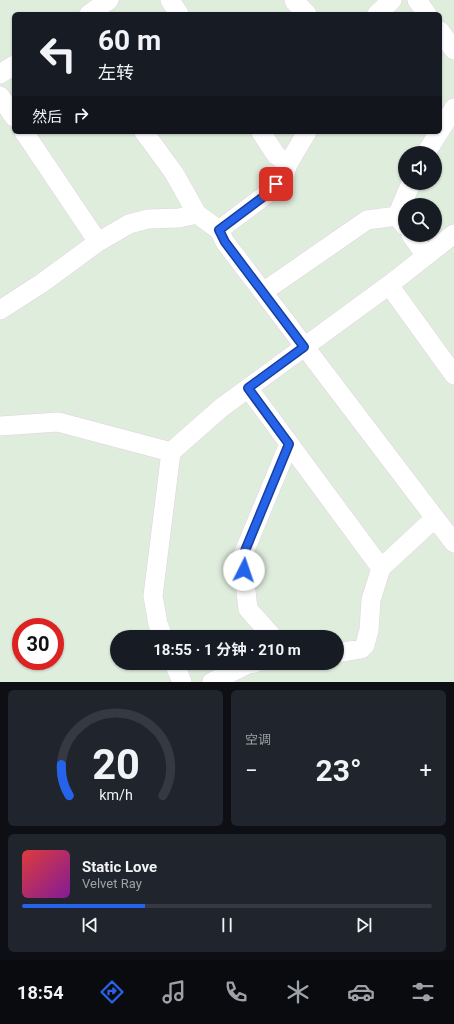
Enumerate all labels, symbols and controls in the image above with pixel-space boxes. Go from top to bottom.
text: 60 m [98,24,161,57]
icon: left [32,28,84,80]
text: 左转 [98,62,134,83]
icon: right [70,104,92,126]
text: 然后 [32,108,62,126]
map controls [398,146,442,242]
button: sound [398,146,442,190]
pin [259,167,293,201]
icon: arrive [265,173,287,195]
button: search [398,198,442,242]
position arrow [223,549,265,591]
speed limit sign: 30 [12,618,64,670]
text: 18:55 · 1 分钟 · 210 m [153,641,301,659]
text: 空调 [245,732,271,747]
text: 20 [92,740,139,789]
text: 23° [315,753,362,788]
text: − [245,758,258,783]
text: + [420,758,432,783]
text: km/h [99,787,132,803]
text: Static Love [82,858,157,876]
text: Velvet Ray [82,876,142,891]
icon: previous [79,914,101,936]
icon: pause [216,914,238,936]
icon: next [353,914,375,936]
icon: directions [98,978,126,1006]
icon: music [160,978,188,1006]
icon: phone [222,978,250,1006]
icon: climate [284,978,312,1006]
icon: car [347,978,375,1006]
icon: filters [409,978,437,1006]
text: 18:54 [17,982,64,1003]

